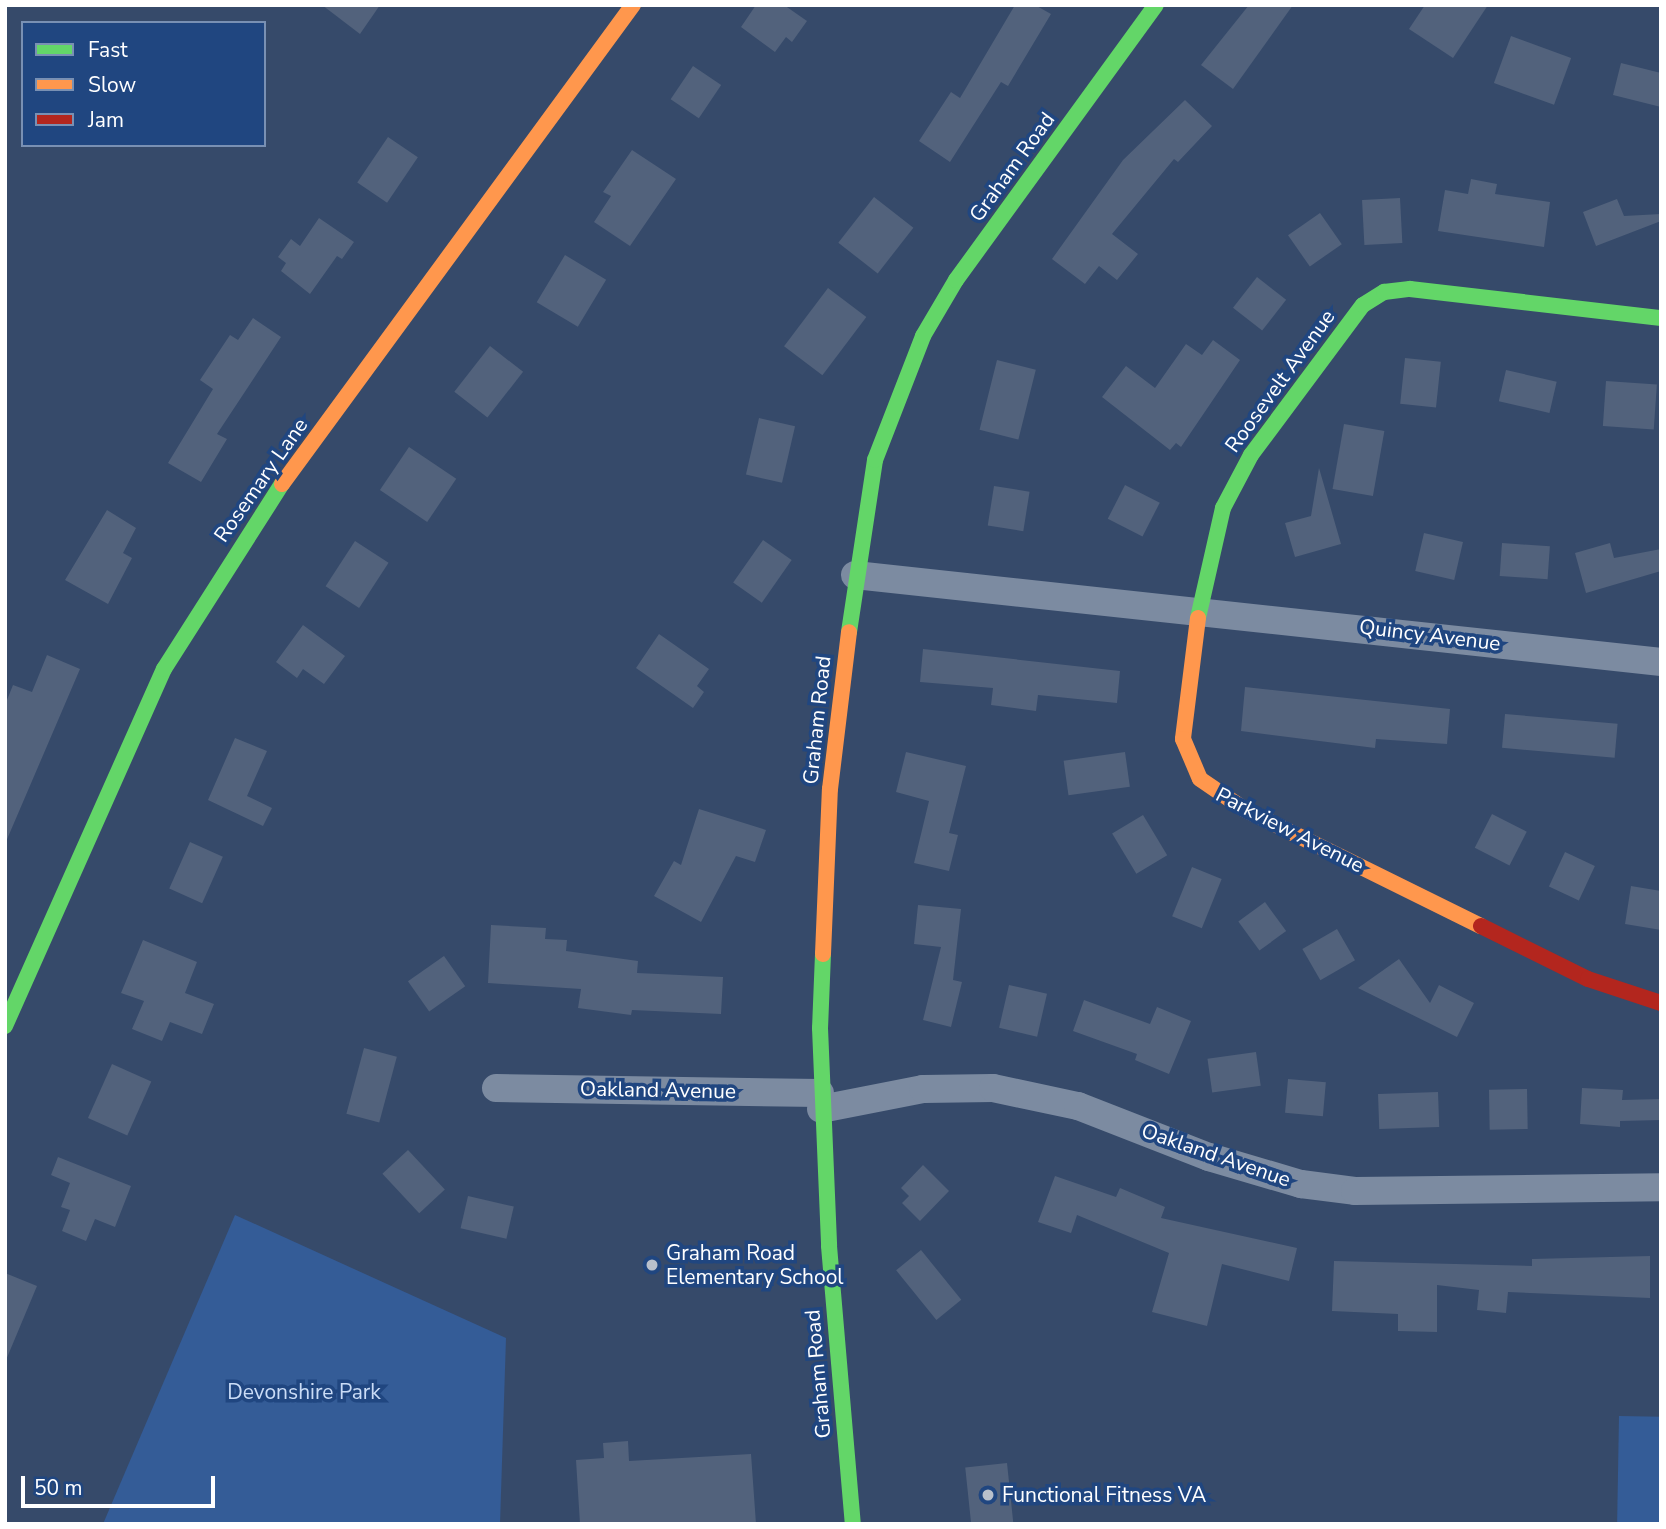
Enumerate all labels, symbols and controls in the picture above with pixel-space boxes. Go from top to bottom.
legend [21,21,266,147]
text: Fast [88,36,128,64]
text: Slow [88,71,136,99]
text: Jam [88,106,124,134]
street label: Graham Road [964,107,1060,227]
street label: Roosevelt Avenue [1220,305,1340,457]
street label: Rosemary Lane [209,413,313,547]
street label: Quincy Avenue [1358,614,1502,656]
street label: Graham Road [798,654,836,786]
street label: Parkview Avenue [1212,782,1368,878]
street label: Oakland Avenue [580,1076,736,1104]
street label: Oakland Avenue [1138,1118,1294,1192]
place label: Graham Road Elementary School [666,1240,844,1290]
marker: Graham Road Elementary School [644,1257,660,1273]
street label: Graham Road [800,1309,836,1439]
park label: Devonshire Park [227,1379,381,1405]
scale bar [24,1462,219,1506]
text: 50 m [34,1474,83,1502]
place label: Functional Fitness VA [1002,1482,1206,1508]
marker: Functional Fitness VA [980,1487,996,1503]

